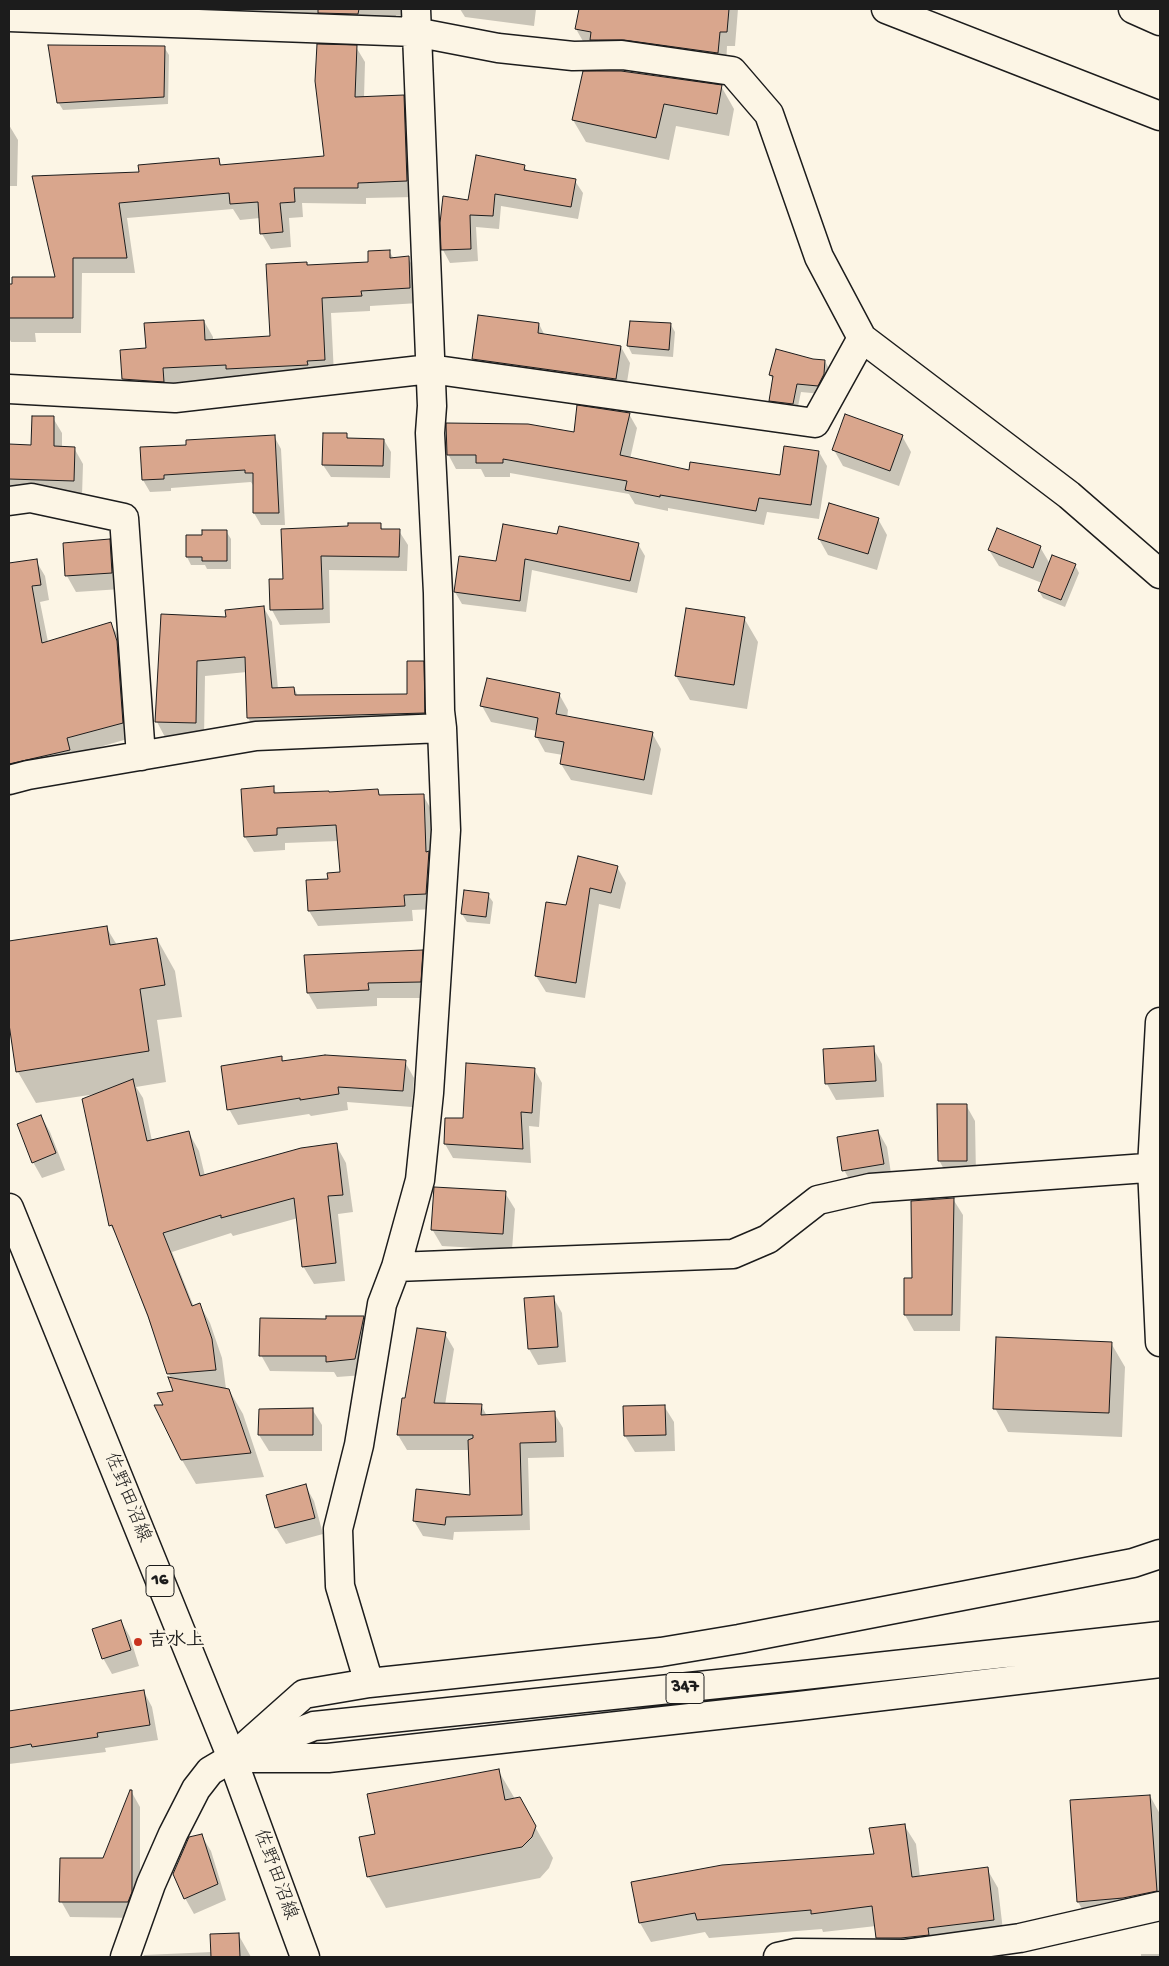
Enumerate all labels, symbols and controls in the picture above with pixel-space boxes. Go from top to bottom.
street label: 佐野田沼線 [98,1450,154,1546]
road number: 16 [146,1565,174,1596]
place label: 吉水上 [148,1631,205,1653]
marker: 吉水上 [132,1636,144,1648]
road number: 347 [666,1672,704,1704]
street label: 佐野田沼線 [247,1826,301,1924]

